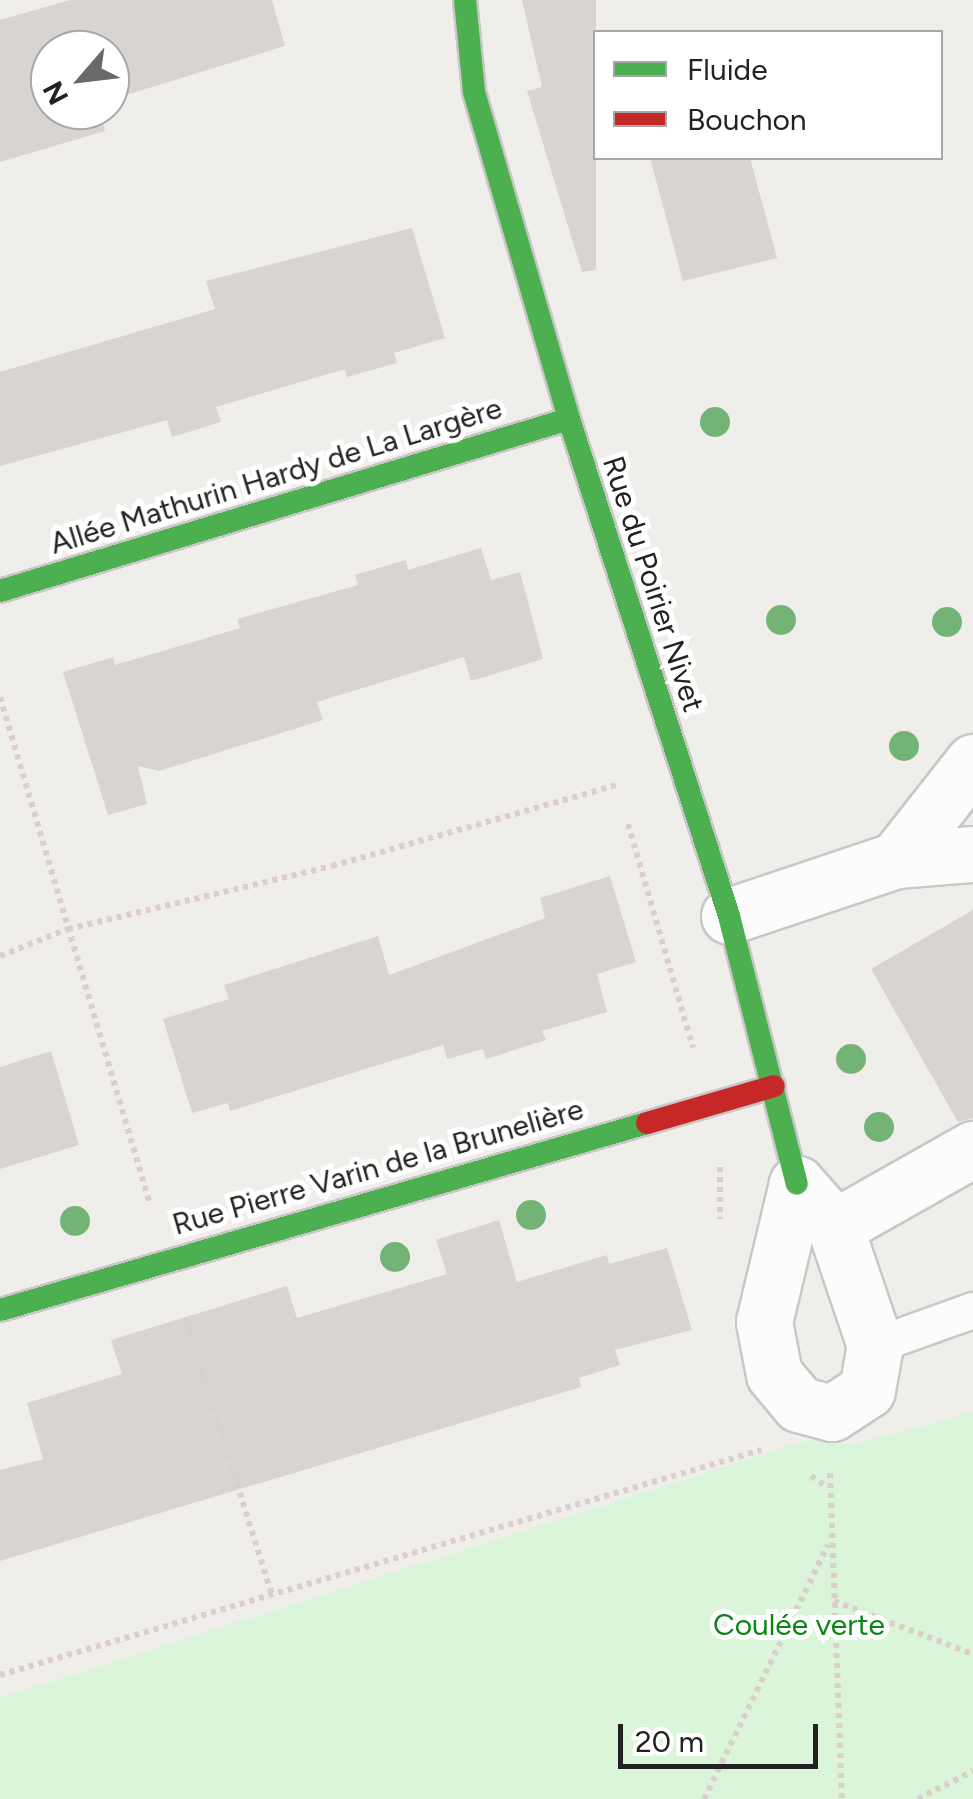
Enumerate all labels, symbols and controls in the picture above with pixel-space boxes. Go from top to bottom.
north arrow [30,30,130,130]
legend [593,30,943,160]
text: Fluide [687,51,768,88]
text: N [35,76,75,111]
text: Bouchon [687,101,807,138]
street label: Allée Mathurin Hardy de La Largère [46,390,506,562]
street label: Rue du Poirier Nivet [595,452,711,716]
street label: Rue Pierre Varin de la Brunelière [168,1091,588,1243]
park label: Coulée verte [713,1607,885,1643]
scale bar [623,1704,823,1766]
text: 20 m [635,1723,704,1760]

